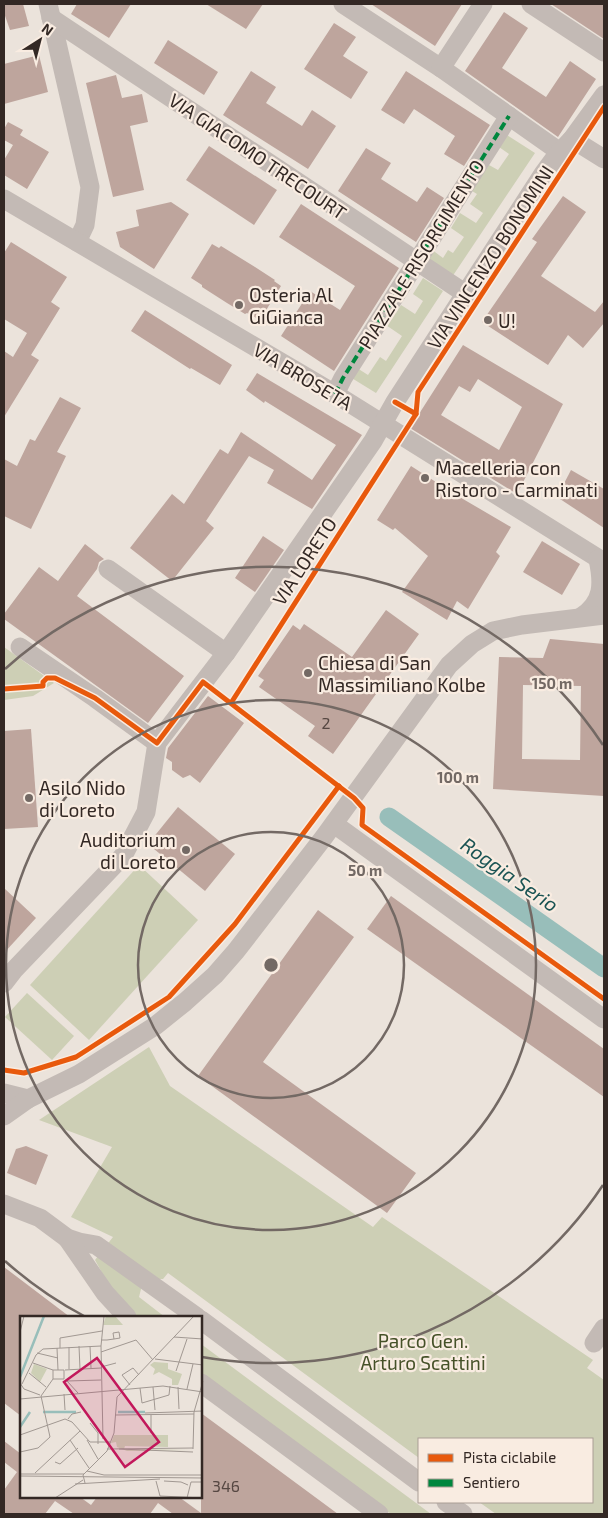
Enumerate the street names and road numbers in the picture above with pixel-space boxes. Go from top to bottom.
street label: VIA GIACOMO TRECOURT [165,88,351,224]
street label: PIAZZALE RISORGIMENTO [353,155,489,353]
street label: VIA VINCENZO BONOMINI [422,161,558,353]
street label: VIA BROSETA [249,337,357,415]
street label: VIA LORETO [267,513,341,609]

